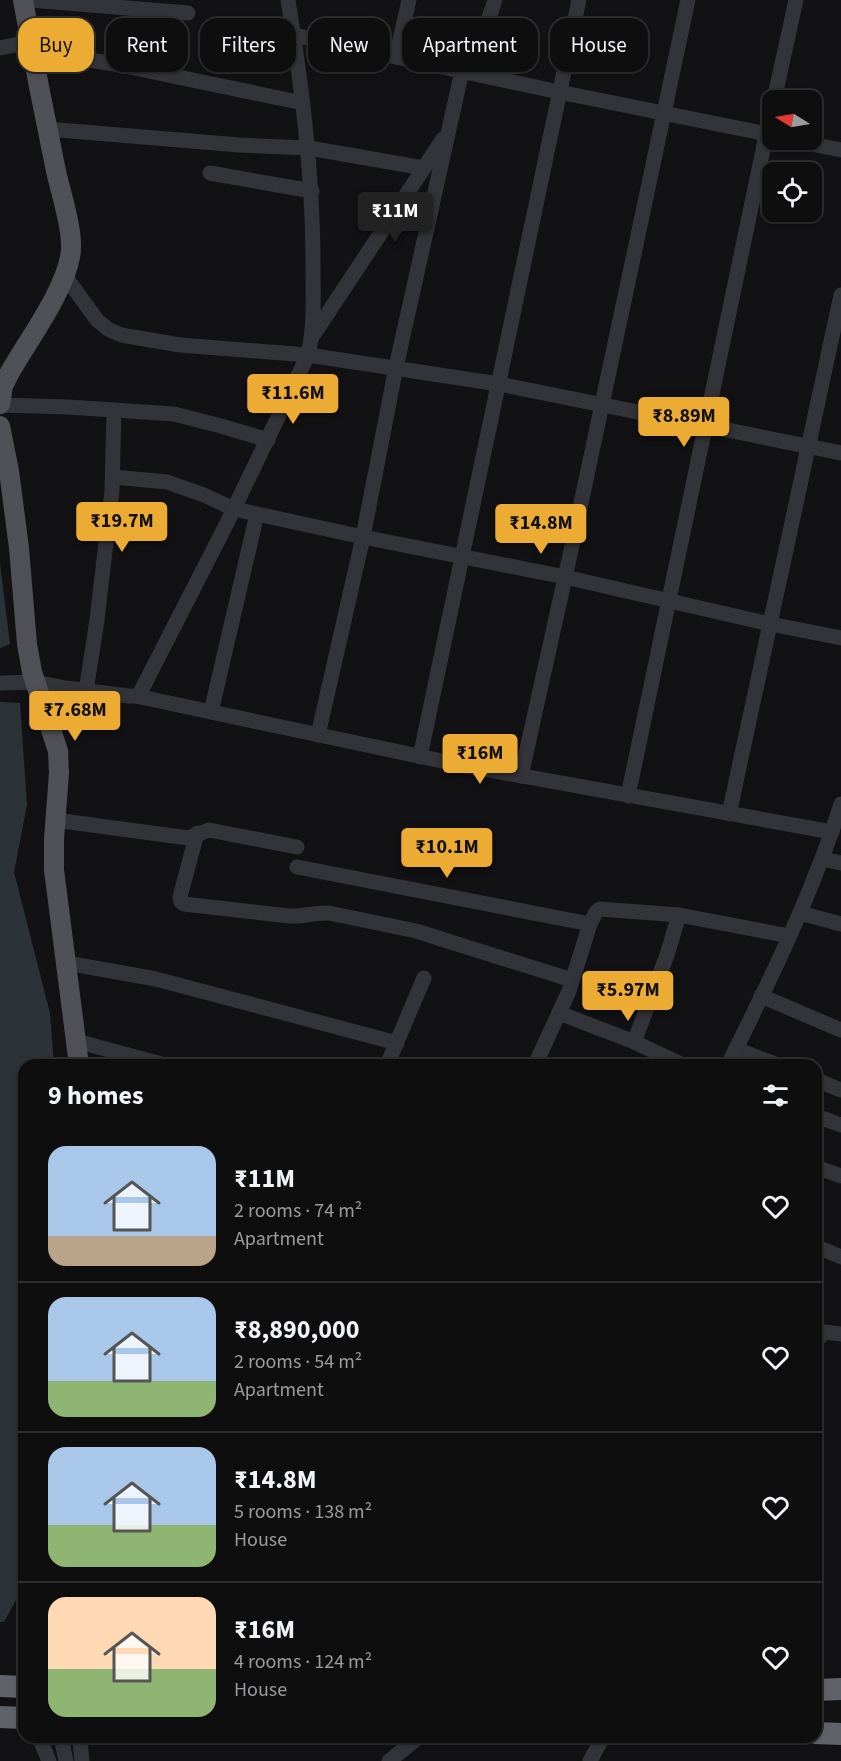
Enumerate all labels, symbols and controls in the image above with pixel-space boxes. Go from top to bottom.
chip: Buy [18,18,94,72]
chip: Rent [106,18,188,72]
chip: Filters [200,18,296,72]
chip: New [308,18,390,72]
chip: Apartment [402,18,538,72]
chip: House [550,18,648,72]
north arrow [762,90,822,150]
map controls [762,90,822,222]
button: locate [762,162,822,222]
pin: ₹11M [359,192,431,243]
text: ₹11M [372,197,418,225]
pin: ₹11.6M [244,374,342,425]
text: ₹11.6M [261,379,325,407]
pin: ₹8.89M [635,397,733,448]
text: ₹8.89M [652,402,716,430]
pin: ₹19.7M [73,502,171,553]
pin: ₹14.8M [492,504,590,555]
text: ₹19.7M [90,507,154,535]
text: ₹14.8M [509,509,573,537]
pin: ₹7.68M [26,691,124,742]
text: ₹7.68M [43,696,107,724]
pin: ₹16M [444,734,516,785]
text: ₹16M [457,739,503,767]
pin: ₹10.1M [398,828,496,879]
text: ₹10.1M [415,833,479,861]
pin: ₹5.97M [579,971,677,1022]
text: ₹5.97M [596,976,660,1004]
text: 9 homes [48,1077,143,1114]
icon: filters [759,1079,792,1112]
text: ₹11M [234,1160,295,1197]
icon: home [96,1170,168,1242]
icon: heart [759,1190,792,1223]
text: 2 rooms · 74 m² [234,1197,362,1225]
text: Apartment [234,1225,324,1253]
text: ₹8,890,000 [234,1311,359,1348]
icon: home [96,1321,168,1393]
icon: heart [759,1341,792,1374]
text: 2 rooms · 54 m² [234,1348,362,1376]
text: Apartment [234,1376,324,1404]
text: ₹14.8M [234,1461,317,1498]
icon: home [96,1471,168,1543]
icon: heart [759,1491,792,1524]
text: 5 rooms · 138 m² [234,1498,372,1526]
text: House [234,1526,287,1554]
text: ₹16M [234,1611,295,1648]
icon: home [96,1621,168,1693]
icon: heart [759,1641,792,1674]
text: 4 rooms · 124 m² [234,1648,372,1676]
text: House [234,1676,287,1704]

